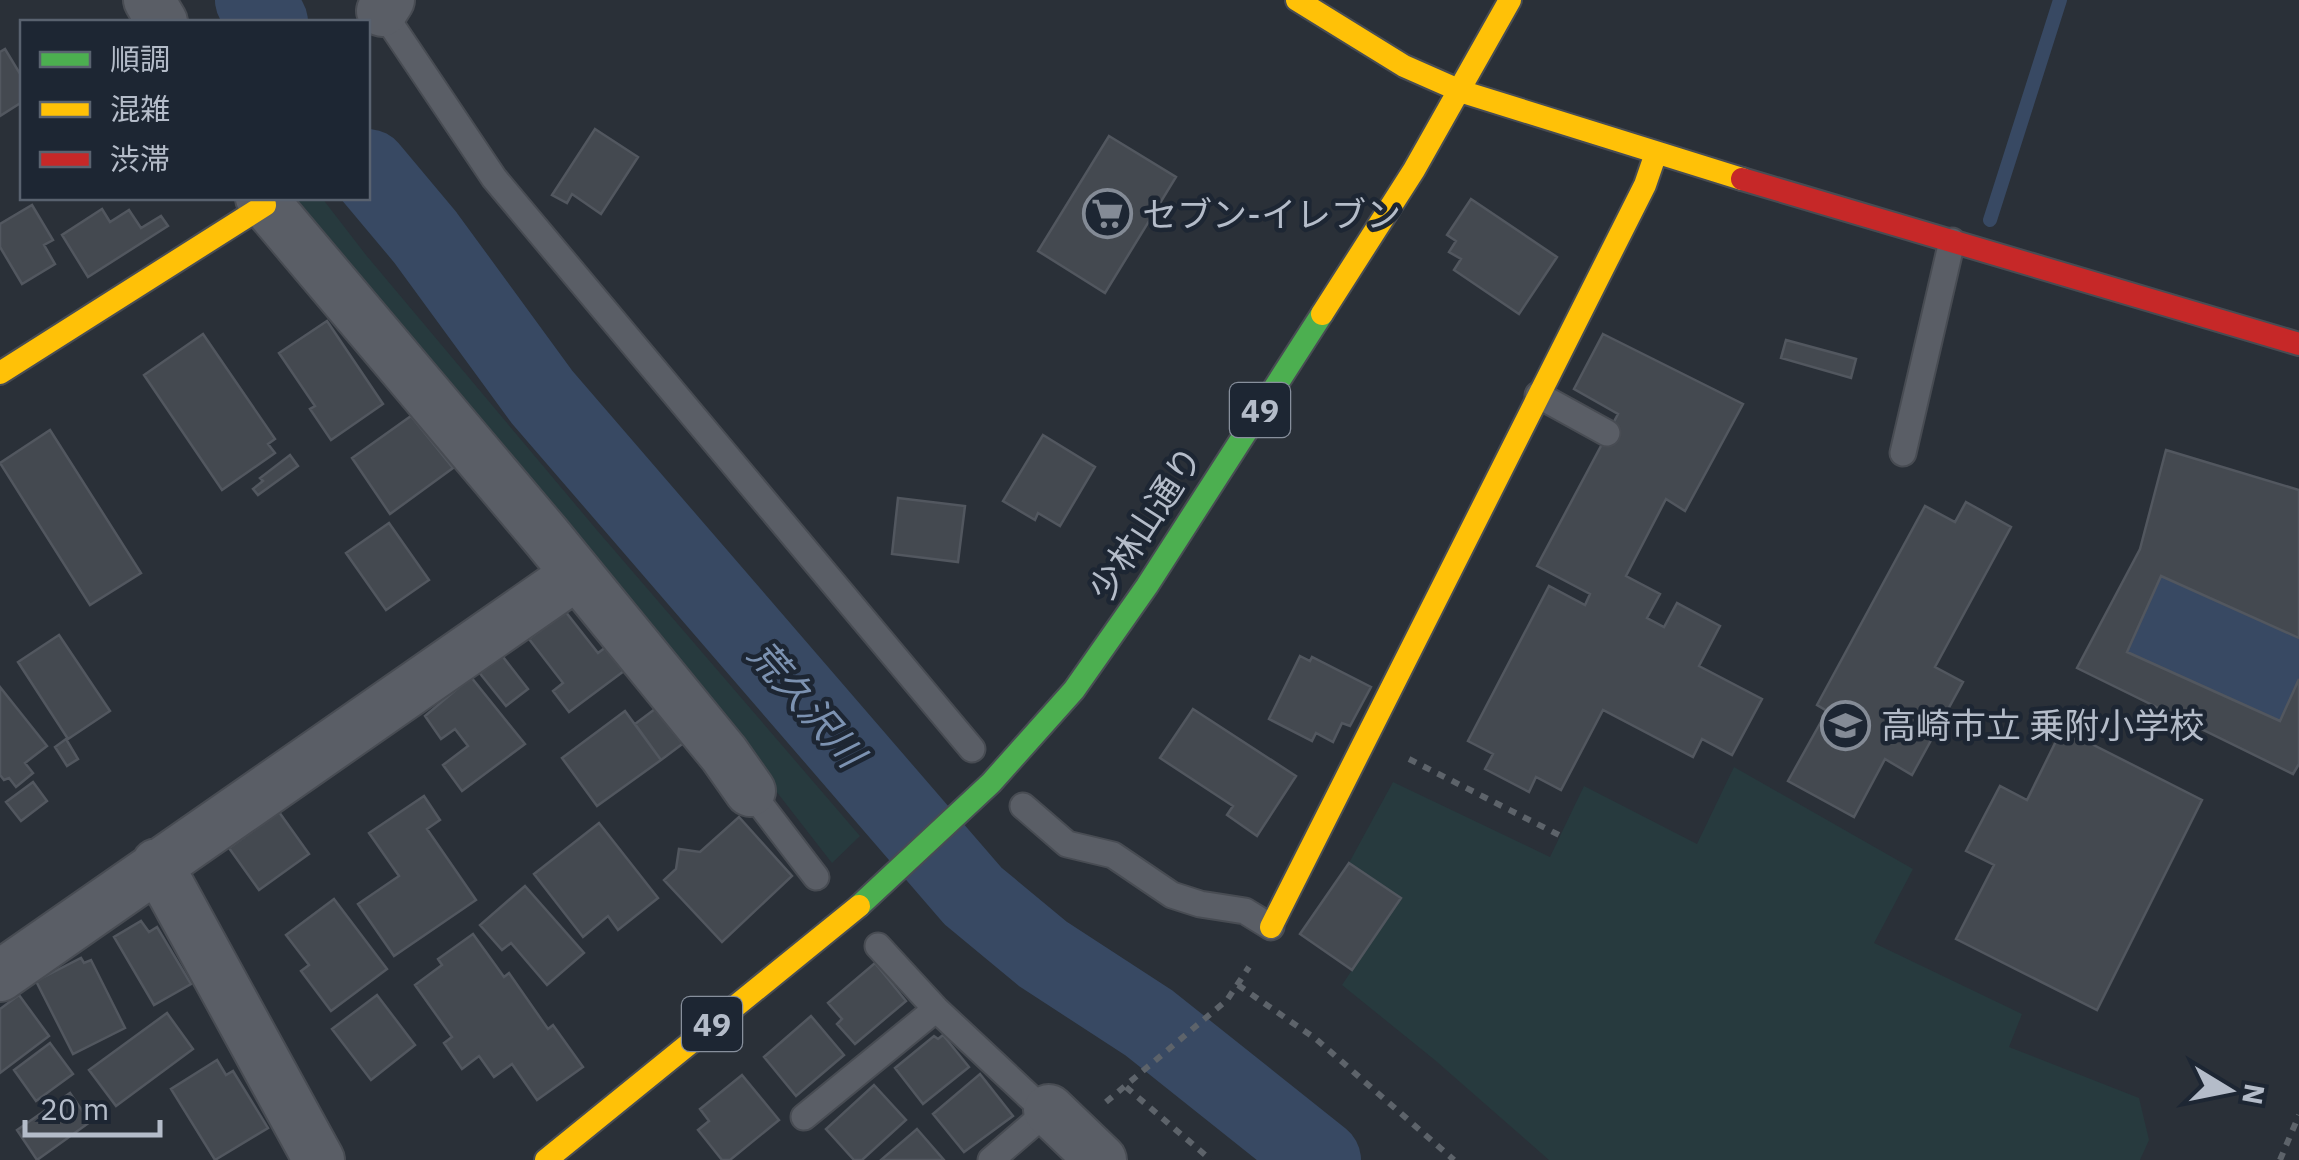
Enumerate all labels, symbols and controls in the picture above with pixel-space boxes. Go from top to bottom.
legend [20,20,370,200]
text: 順調 [110,39,170,78]
text: 混雑 [110,89,170,128]
text: 渋滞 [110,139,170,178]
supermarket icon: セブン-イレブン [1081,188,1133,240]
place label: セブン-イレブン [1142,191,1401,237]
road number: 49 [1230,383,1290,437]
street label: 少林山通り [1078,437,1212,609]
water label: 荒久沢川 [739,630,878,779]
school or university icon: 高崎市立 乗附小学校 [1820,699,1872,751]
place label: 高崎市立 乗附小学校 [1881,702,2204,748]
road number: 49 [682,997,742,1051]
north arrow [2179,1040,2279,1140]
scale bar [25,1075,160,1137]
text: N [2234,1081,2274,1108]
text: 20 m [40,1089,109,1128]

